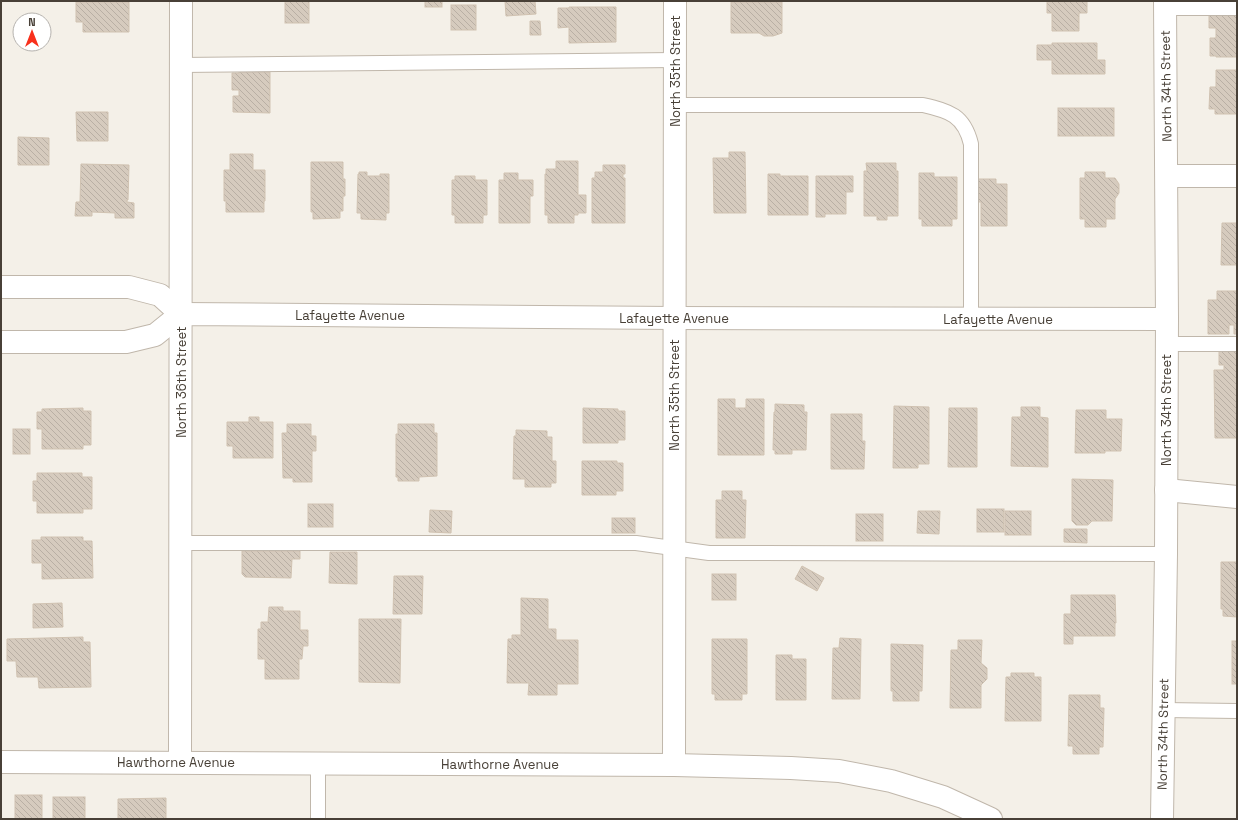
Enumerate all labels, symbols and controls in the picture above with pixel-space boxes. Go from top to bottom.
north arrow [12,12,52,52]
text: N [28,15,36,29]
street label: North 35th Street [667,15,684,127]
street label: North 34th Street [1157,30,1175,142]
street label: Lafayette Avenue [295,307,405,324]
street label: Lafayette Avenue [619,310,729,327]
street label: Lafayette Avenue [943,311,1053,328]
street label: North 36th Street [173,326,190,438]
street label: North 35th Street [666,339,683,451]
street label: North 34th Street [1158,354,1175,466]
street label: North 34th Street [1154,678,1172,790]
street label: Hawthorne Avenue [117,754,235,771]
street label: Hawthorne Avenue [441,756,559,773]

